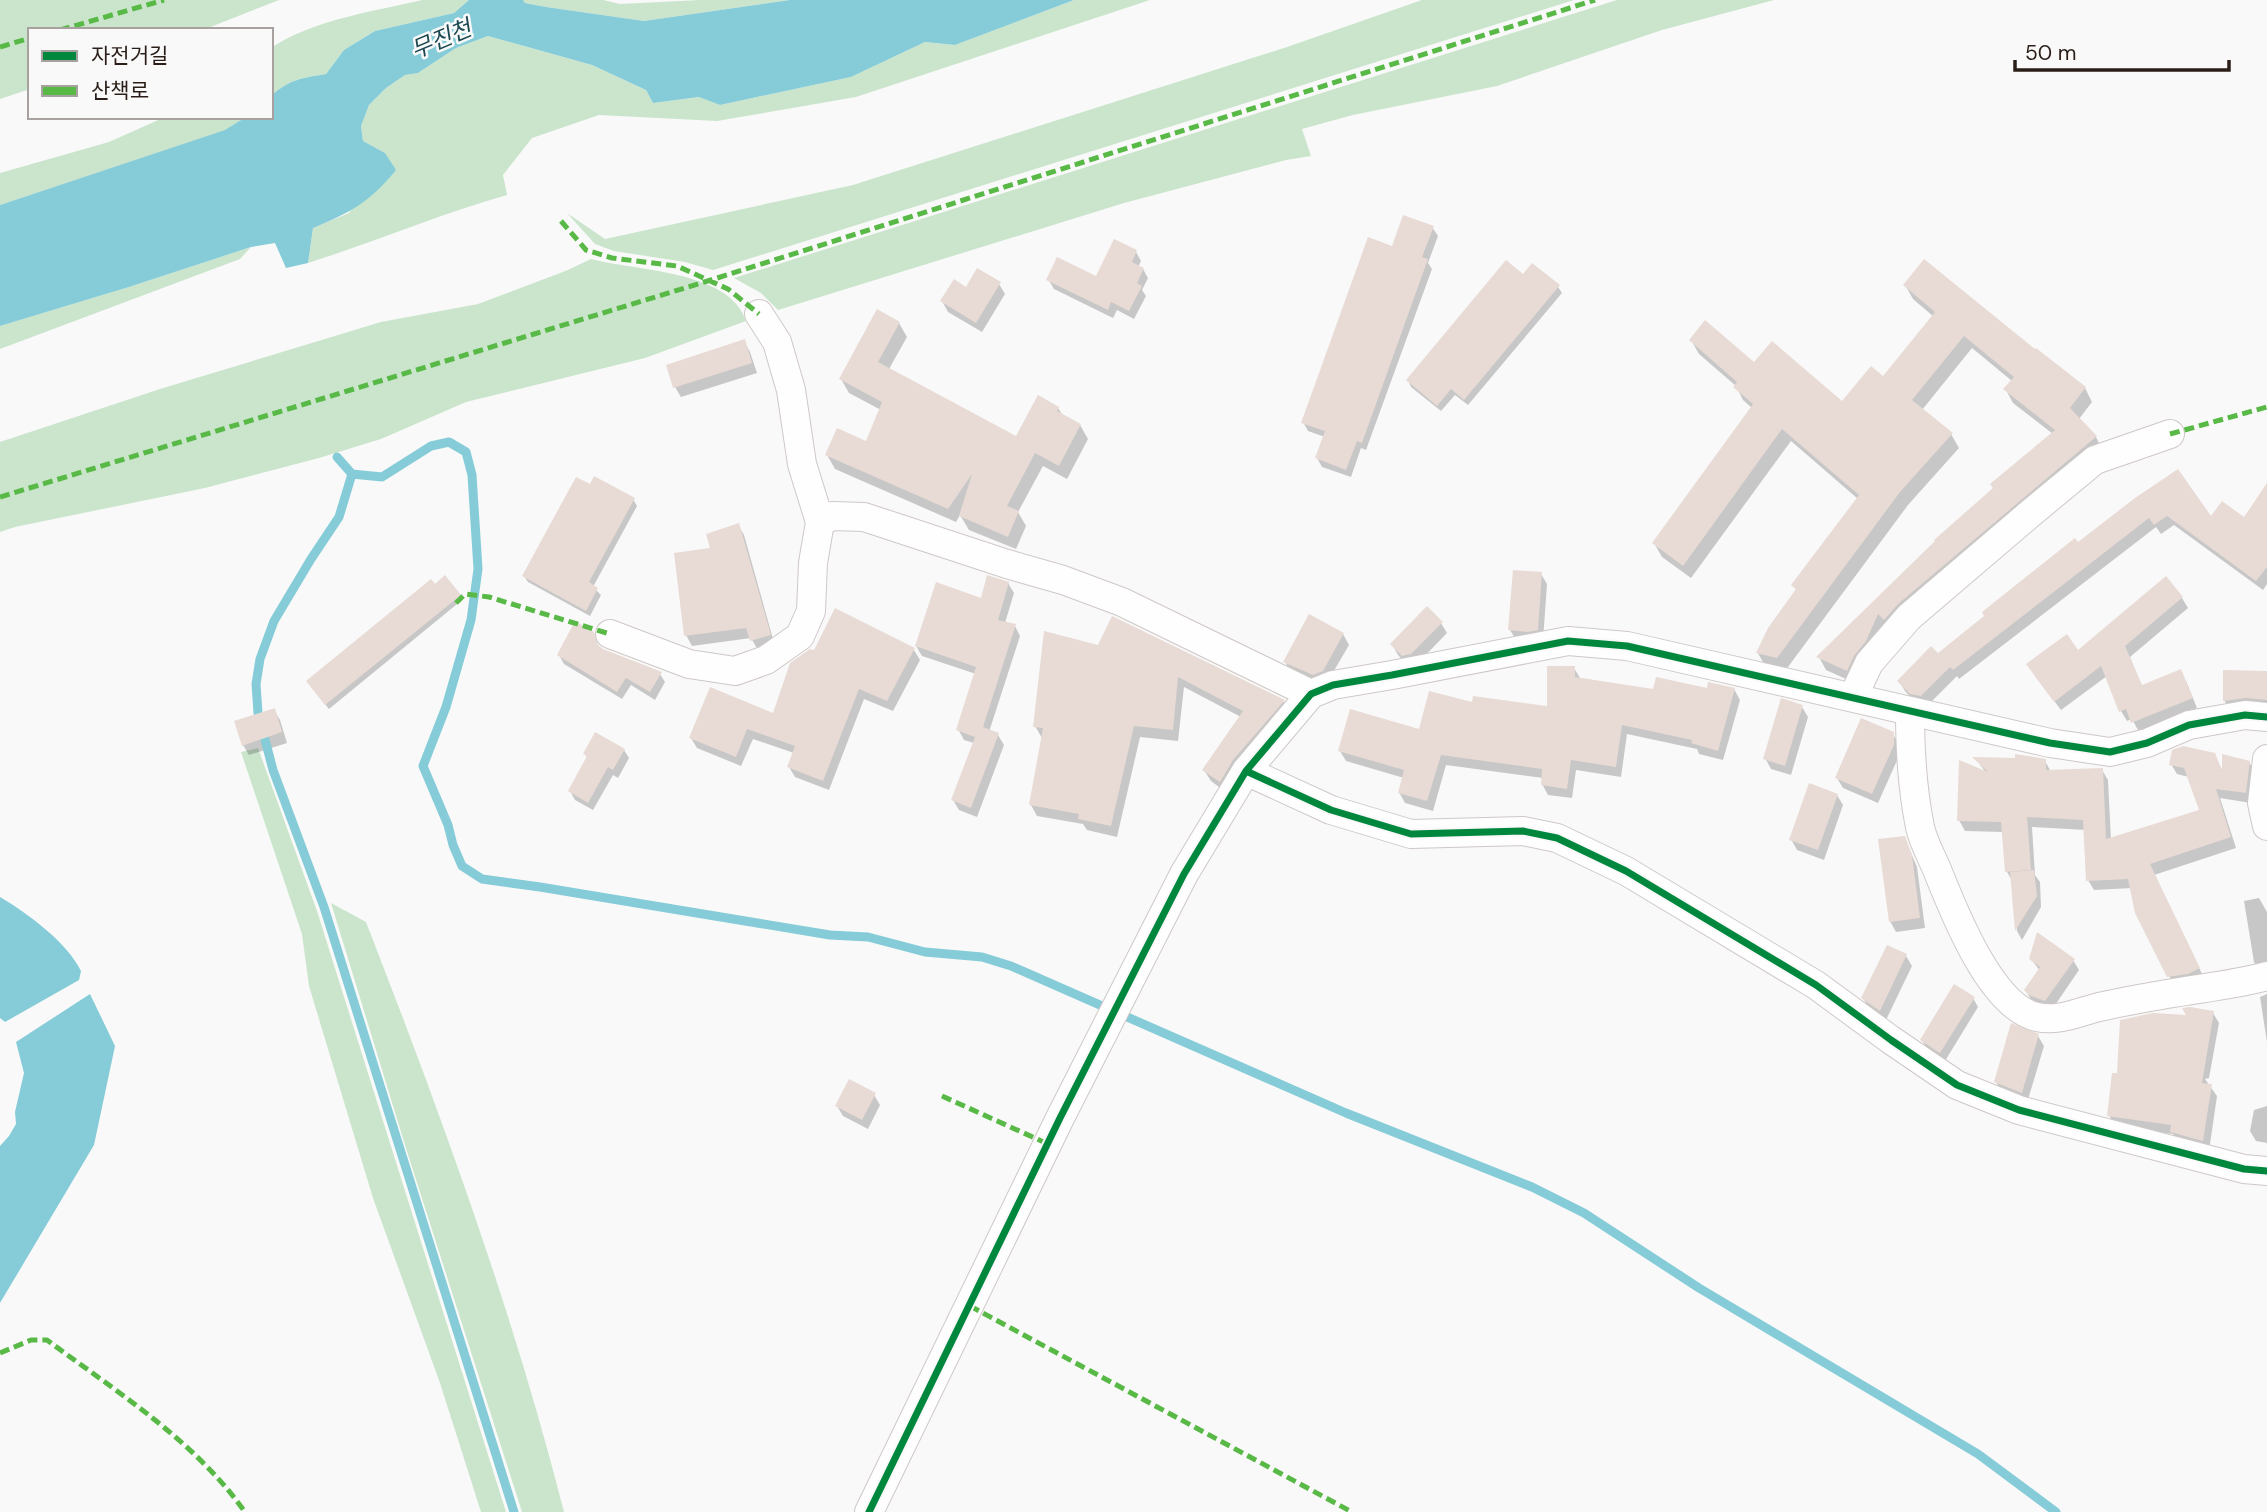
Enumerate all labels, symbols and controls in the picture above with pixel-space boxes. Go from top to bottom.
water label: 무진천 [406,12,479,65]
legend [28,28,273,119]
scale bar [2015,28,2228,72]
text: 50 m [2025,39,2076,67]
text: 자전거길 [91,42,168,70]
text: 산책로 [91,77,149,105]

